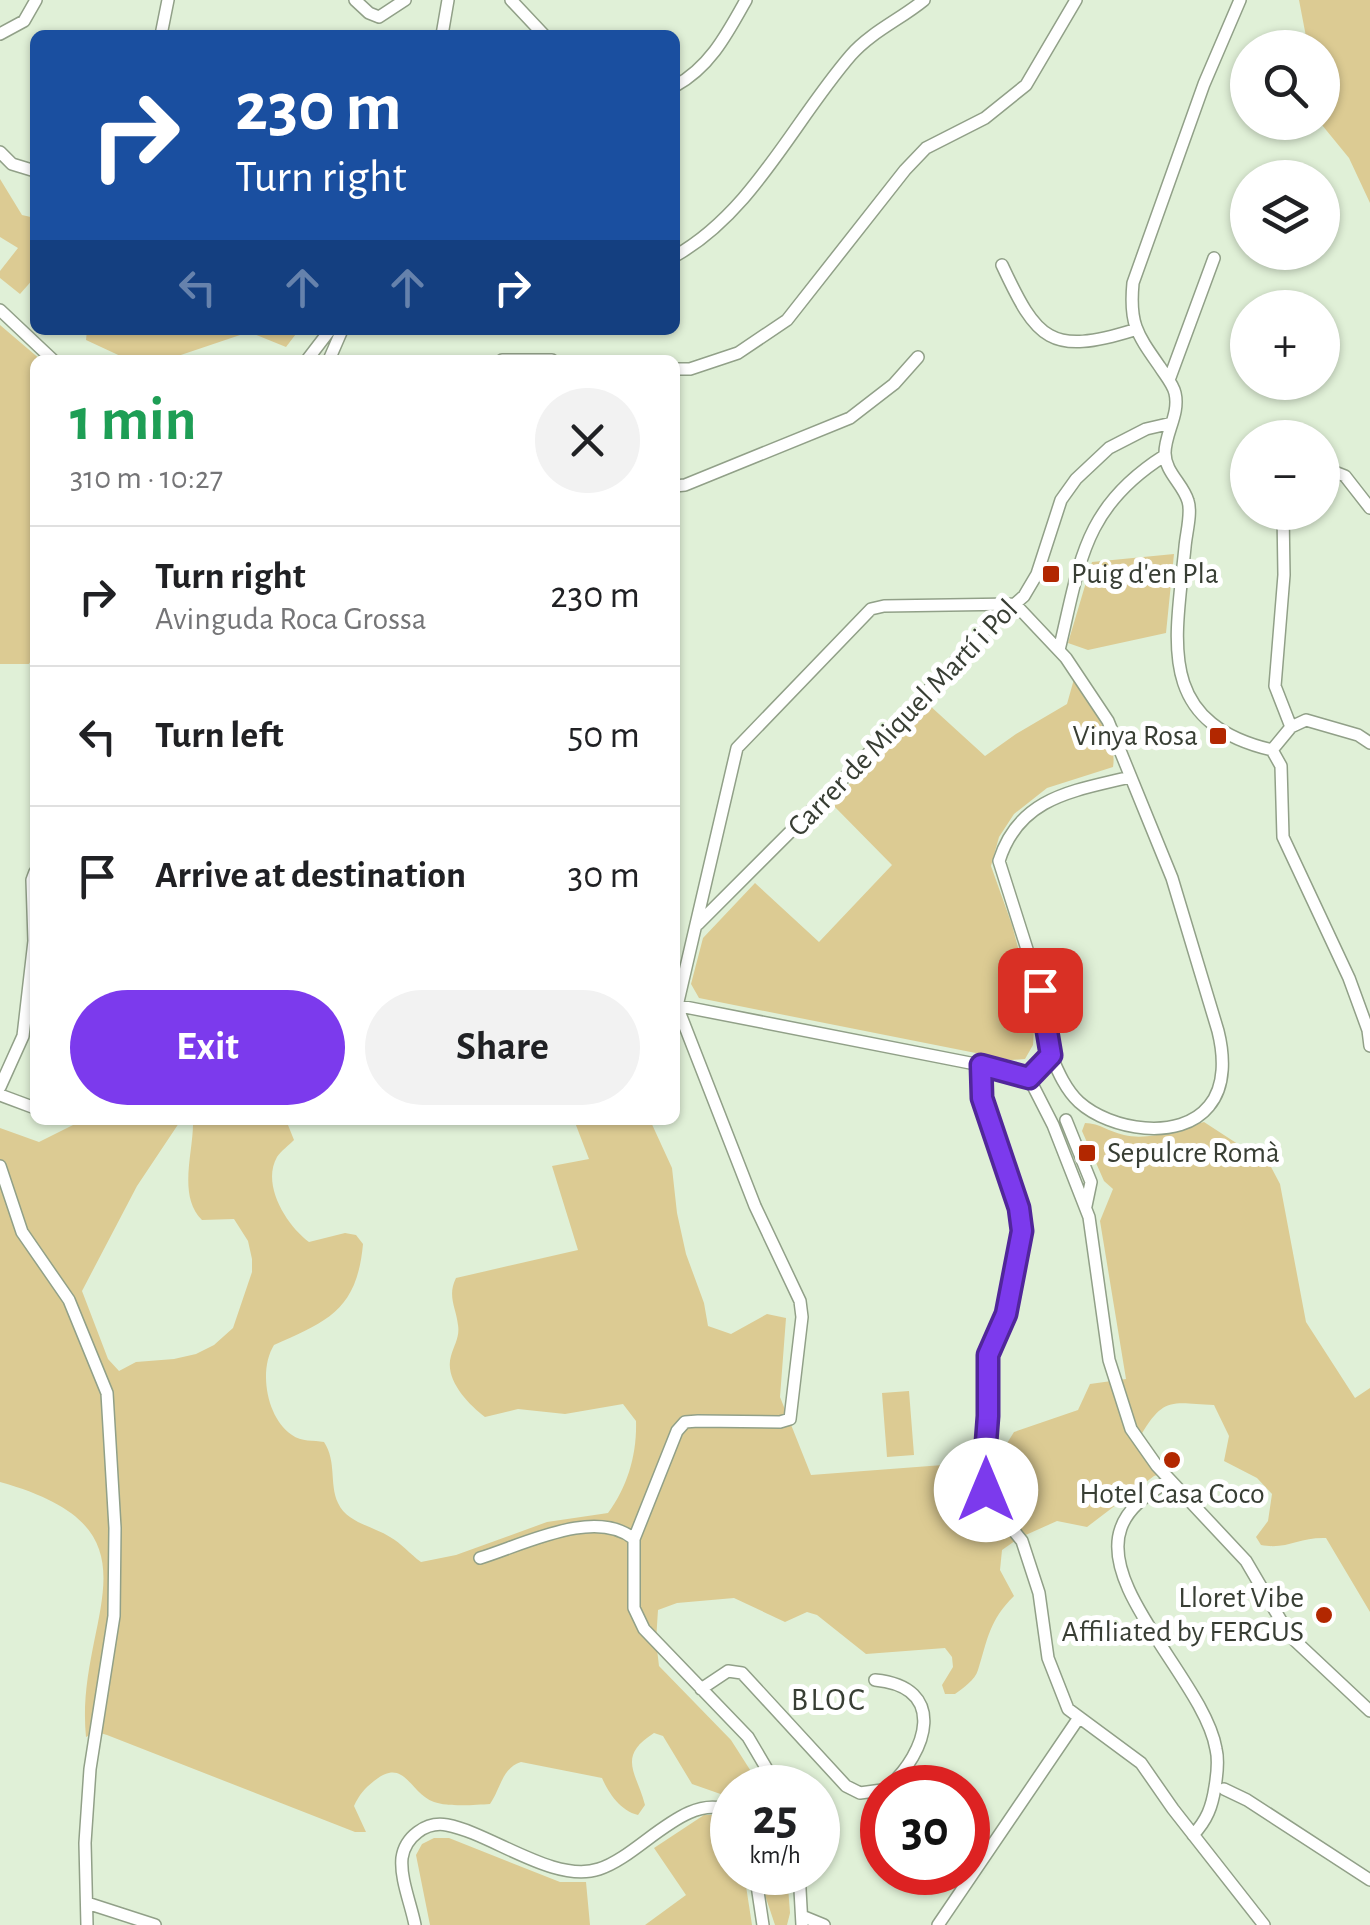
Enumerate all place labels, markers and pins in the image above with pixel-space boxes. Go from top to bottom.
place label: Puig d'en Pla [1071,559,1219,589]
marker: Puig d'en Pla [1040,563,1062,585]
place label: Vinya Rosa [1073,721,1198,751]
marker: Vinya Rosa [1207,725,1229,747]
pin [998,948,1083,1033]
place label: Sepulcre Romà [1107,1138,1280,1168]
marker: Sepulcre Romà [1076,1142,1098,1164]
marker: Hotel Casa Coco [1161,1449,1183,1471]
place label: Hotel Casa Coco [1079,1479,1265,1509]
place label: Lloret Vibe Affiliated by FERGUS [1061,1583,1304,1647]
marker: Lloret Vibe Affiliated by FERGUS [1313,1604,1335,1626]

